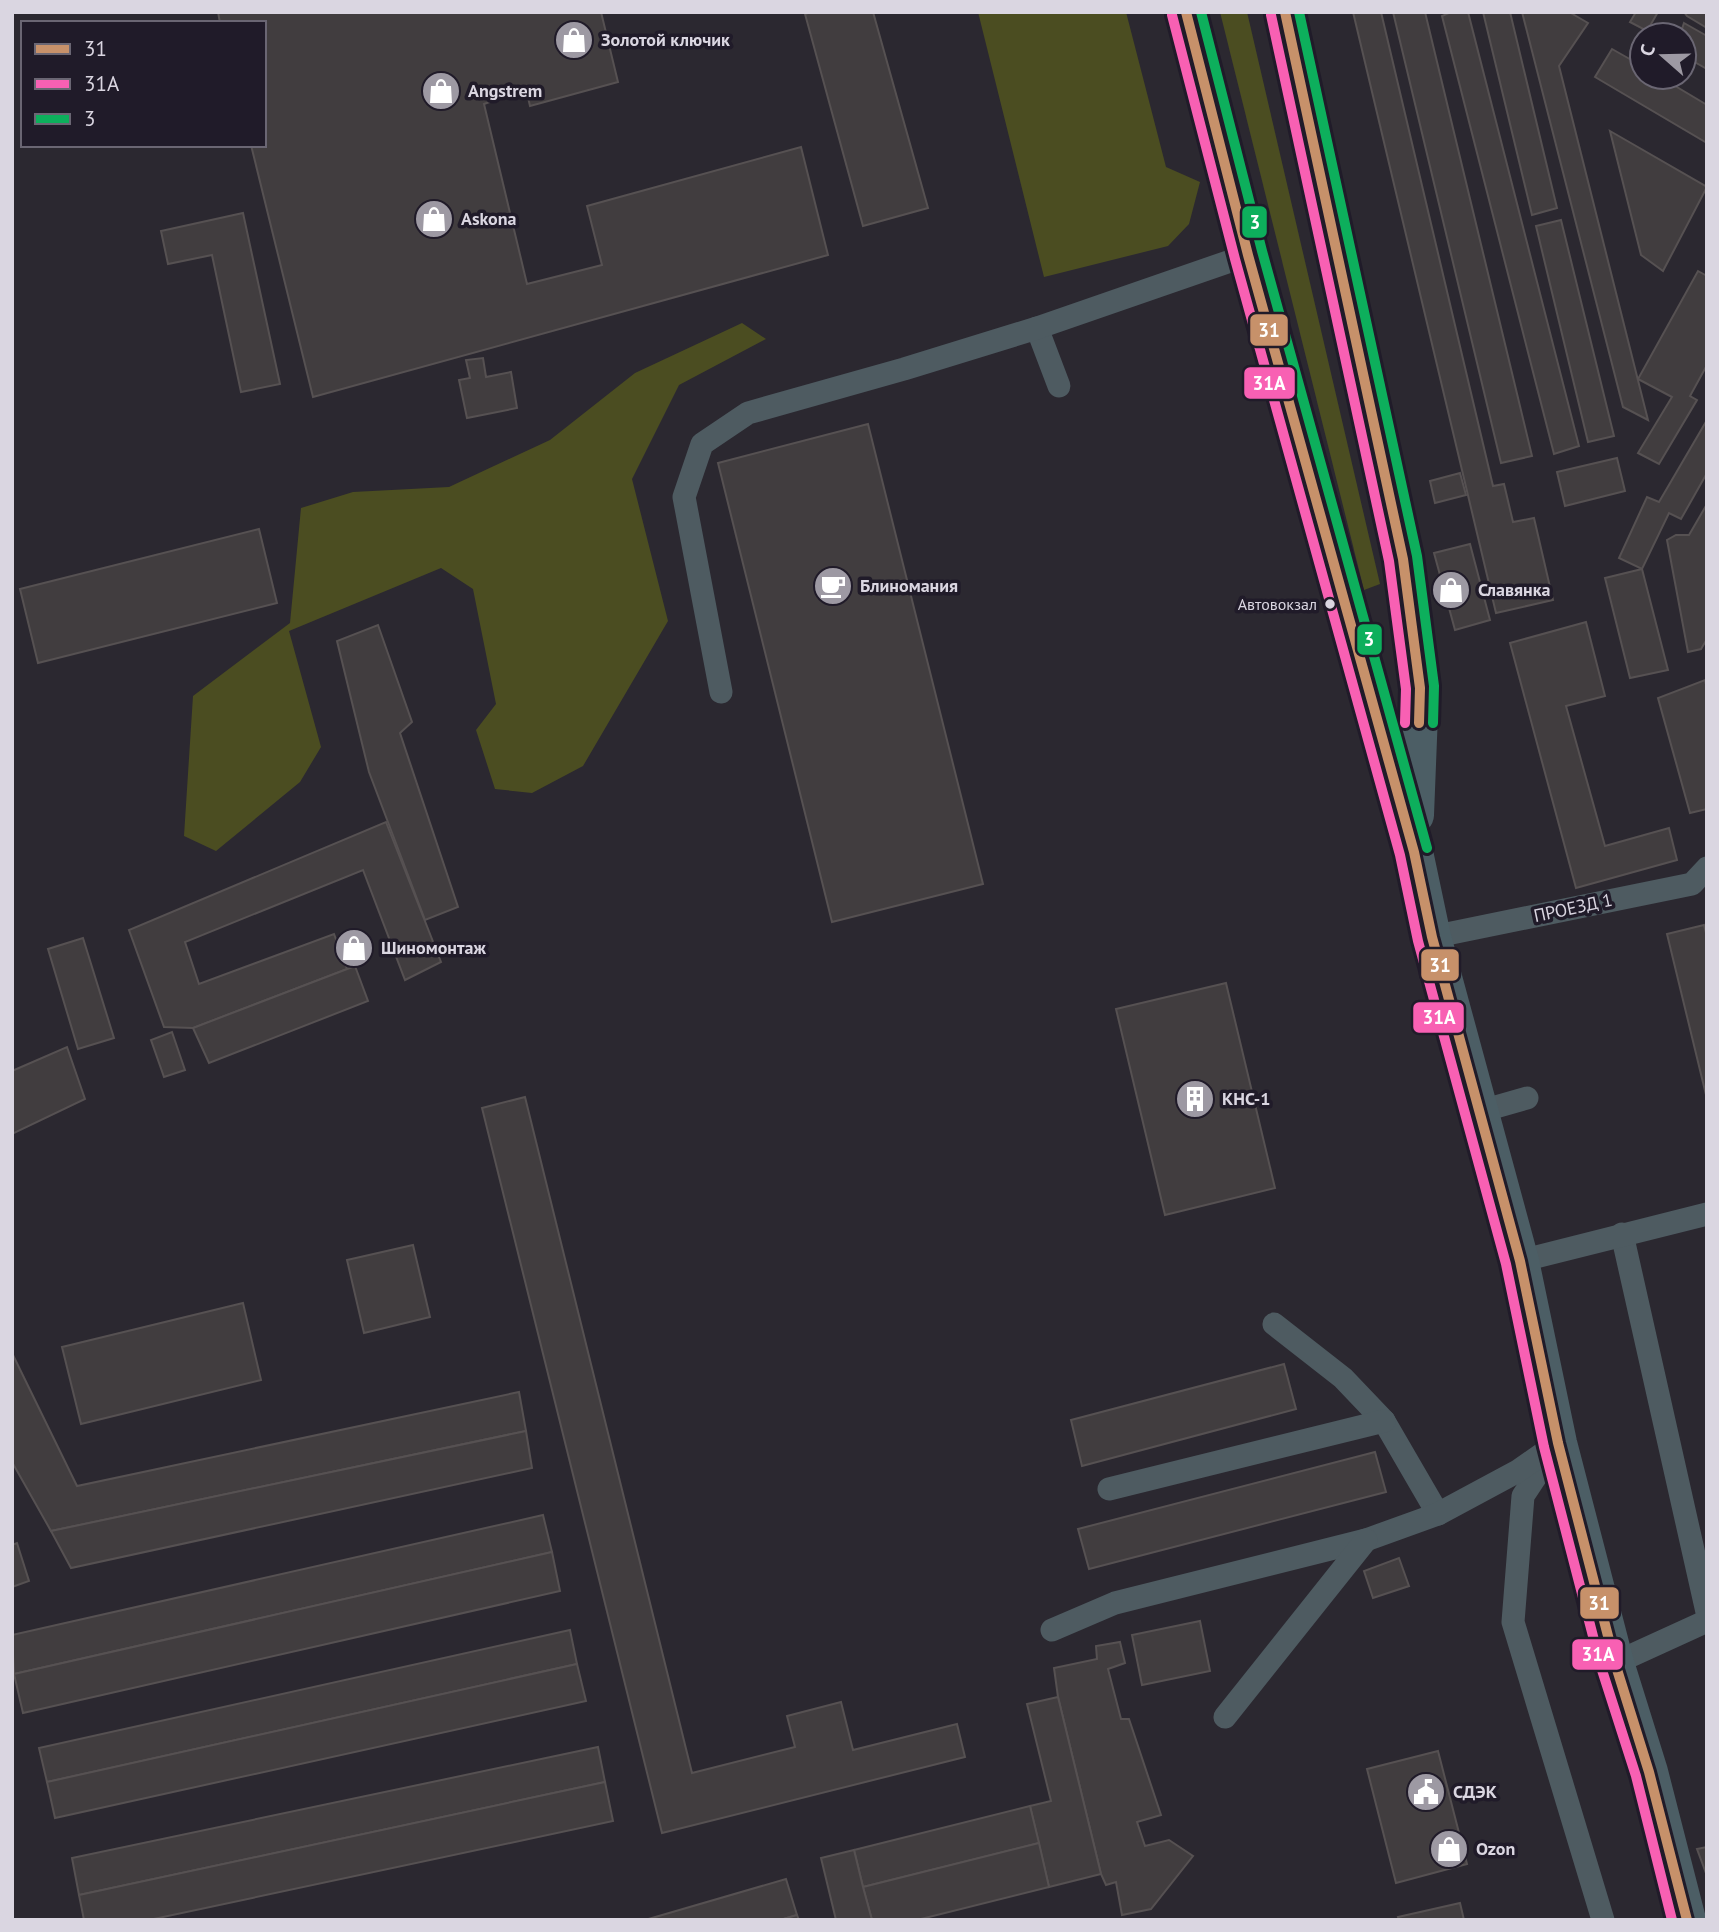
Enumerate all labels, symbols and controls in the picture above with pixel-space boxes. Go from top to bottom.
shop icon: Золотой ключик [553,19,595,61]
legend [21,21,266,147]
north arrow [1628,21,1698,91]
place label: Золотой ключик [601,28,730,51]
text: 31 [84,35,107,62]
text: С [1634,41,1660,59]
text: 31А [84,70,120,97]
shop icon: Angstrem [420,70,462,112]
place label: Angstrem [468,79,542,102]
text: 3 [84,105,95,132]
shop icon: Askona [413,198,455,240]
line badge: 3 [1241,205,1268,239]
place label: Askona [461,207,517,230]
text: 3 [1250,210,1260,234]
line badge: 31 [1249,313,1289,347]
text: 31 [1258,318,1280,342]
line badge: 31А [1243,366,1296,400]
text: 31А [1252,371,1286,395]
cafe icon: Блиномания [812,565,854,607]
shop icon: Славянка [1430,569,1472,611]
place label: Блиномания [860,574,958,597]
place label: Славянка [1478,578,1551,601]
place label: Автовокзал [1238,594,1317,614]
marker: Автовокзал [1323,597,1337,611]
line badge: 3 [1356,623,1383,656]
text: 3 [1364,627,1374,651]
street label: ПРОЕЗД 1 [1531,888,1614,927]
shop icon: Шиномонтаж [333,927,375,969]
place label: Шиномонтаж [381,936,486,959]
line badge: 31 [1420,948,1460,982]
text: 31 [1429,953,1451,977]
line badge: 31А [1412,1001,1465,1034]
text: 31А [1422,1005,1456,1029]
building icon: КНС-1 [1174,1078,1216,1120]
place label: КНС-1 [1222,1087,1270,1110]
line badge: 31 [1579,1586,1620,1620]
text: 31 [1588,1591,1610,1615]
line badge: 31А [1571,1638,1624,1671]
text: 31А [1581,1642,1615,1666]
public building icon: СДЭК [1405,1771,1447,1813]
place label: СДЭК [1453,1780,1497,1803]
shop icon: Ozon [1428,1828,1470,1870]
place label: Ozon [1476,1837,1515,1860]

